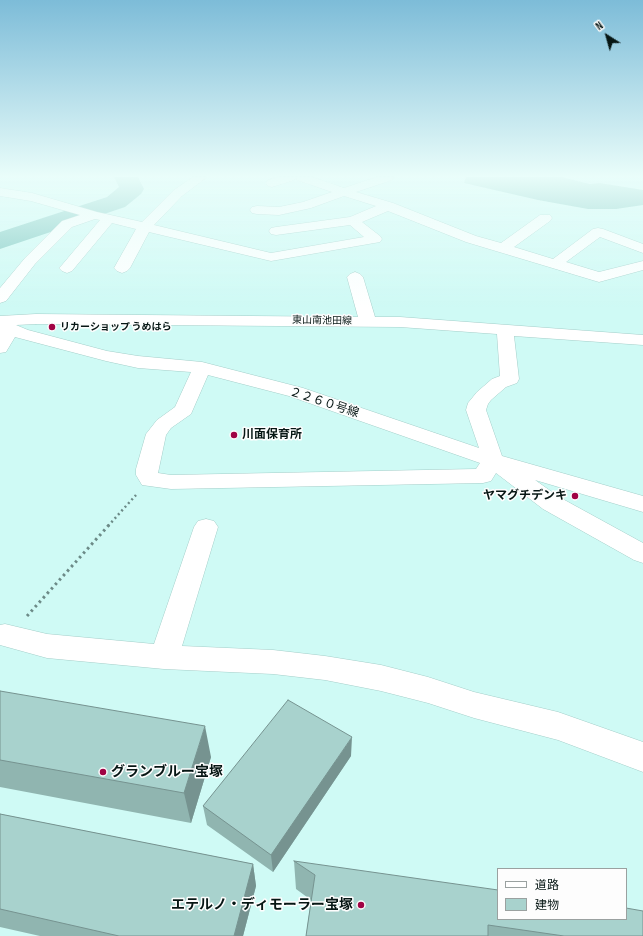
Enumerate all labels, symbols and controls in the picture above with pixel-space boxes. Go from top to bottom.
north arrow [587,16,627,56]
text: N [593,19,606,33]
street label: 東山南池田線 [292,314,352,328]
place label: リカーショップ うめはら [60,321,172,333]
marker: リカーショップ うめはら [47,322,57,332]
street label: ２２６０号線 [288,385,360,421]
place label: 川面保育所 [242,428,302,442]
marker: 川面保育所 [229,430,239,440]
place label: ヤマグチデンキ [483,489,567,503]
marker: ヤマグチデンキ [570,491,580,501]
place label: グランブルー宝塚 [111,764,223,780]
marker: グランブルー宝塚 [98,767,108,777]
legend [497,868,627,920]
text: 道路 [535,878,559,893]
place label: エテルノ・ディモーラー宝塚 [171,897,353,913]
text: 建物 [535,898,559,913]
marker: エテルノ・ディモーラー宝塚 [356,900,366,910]

